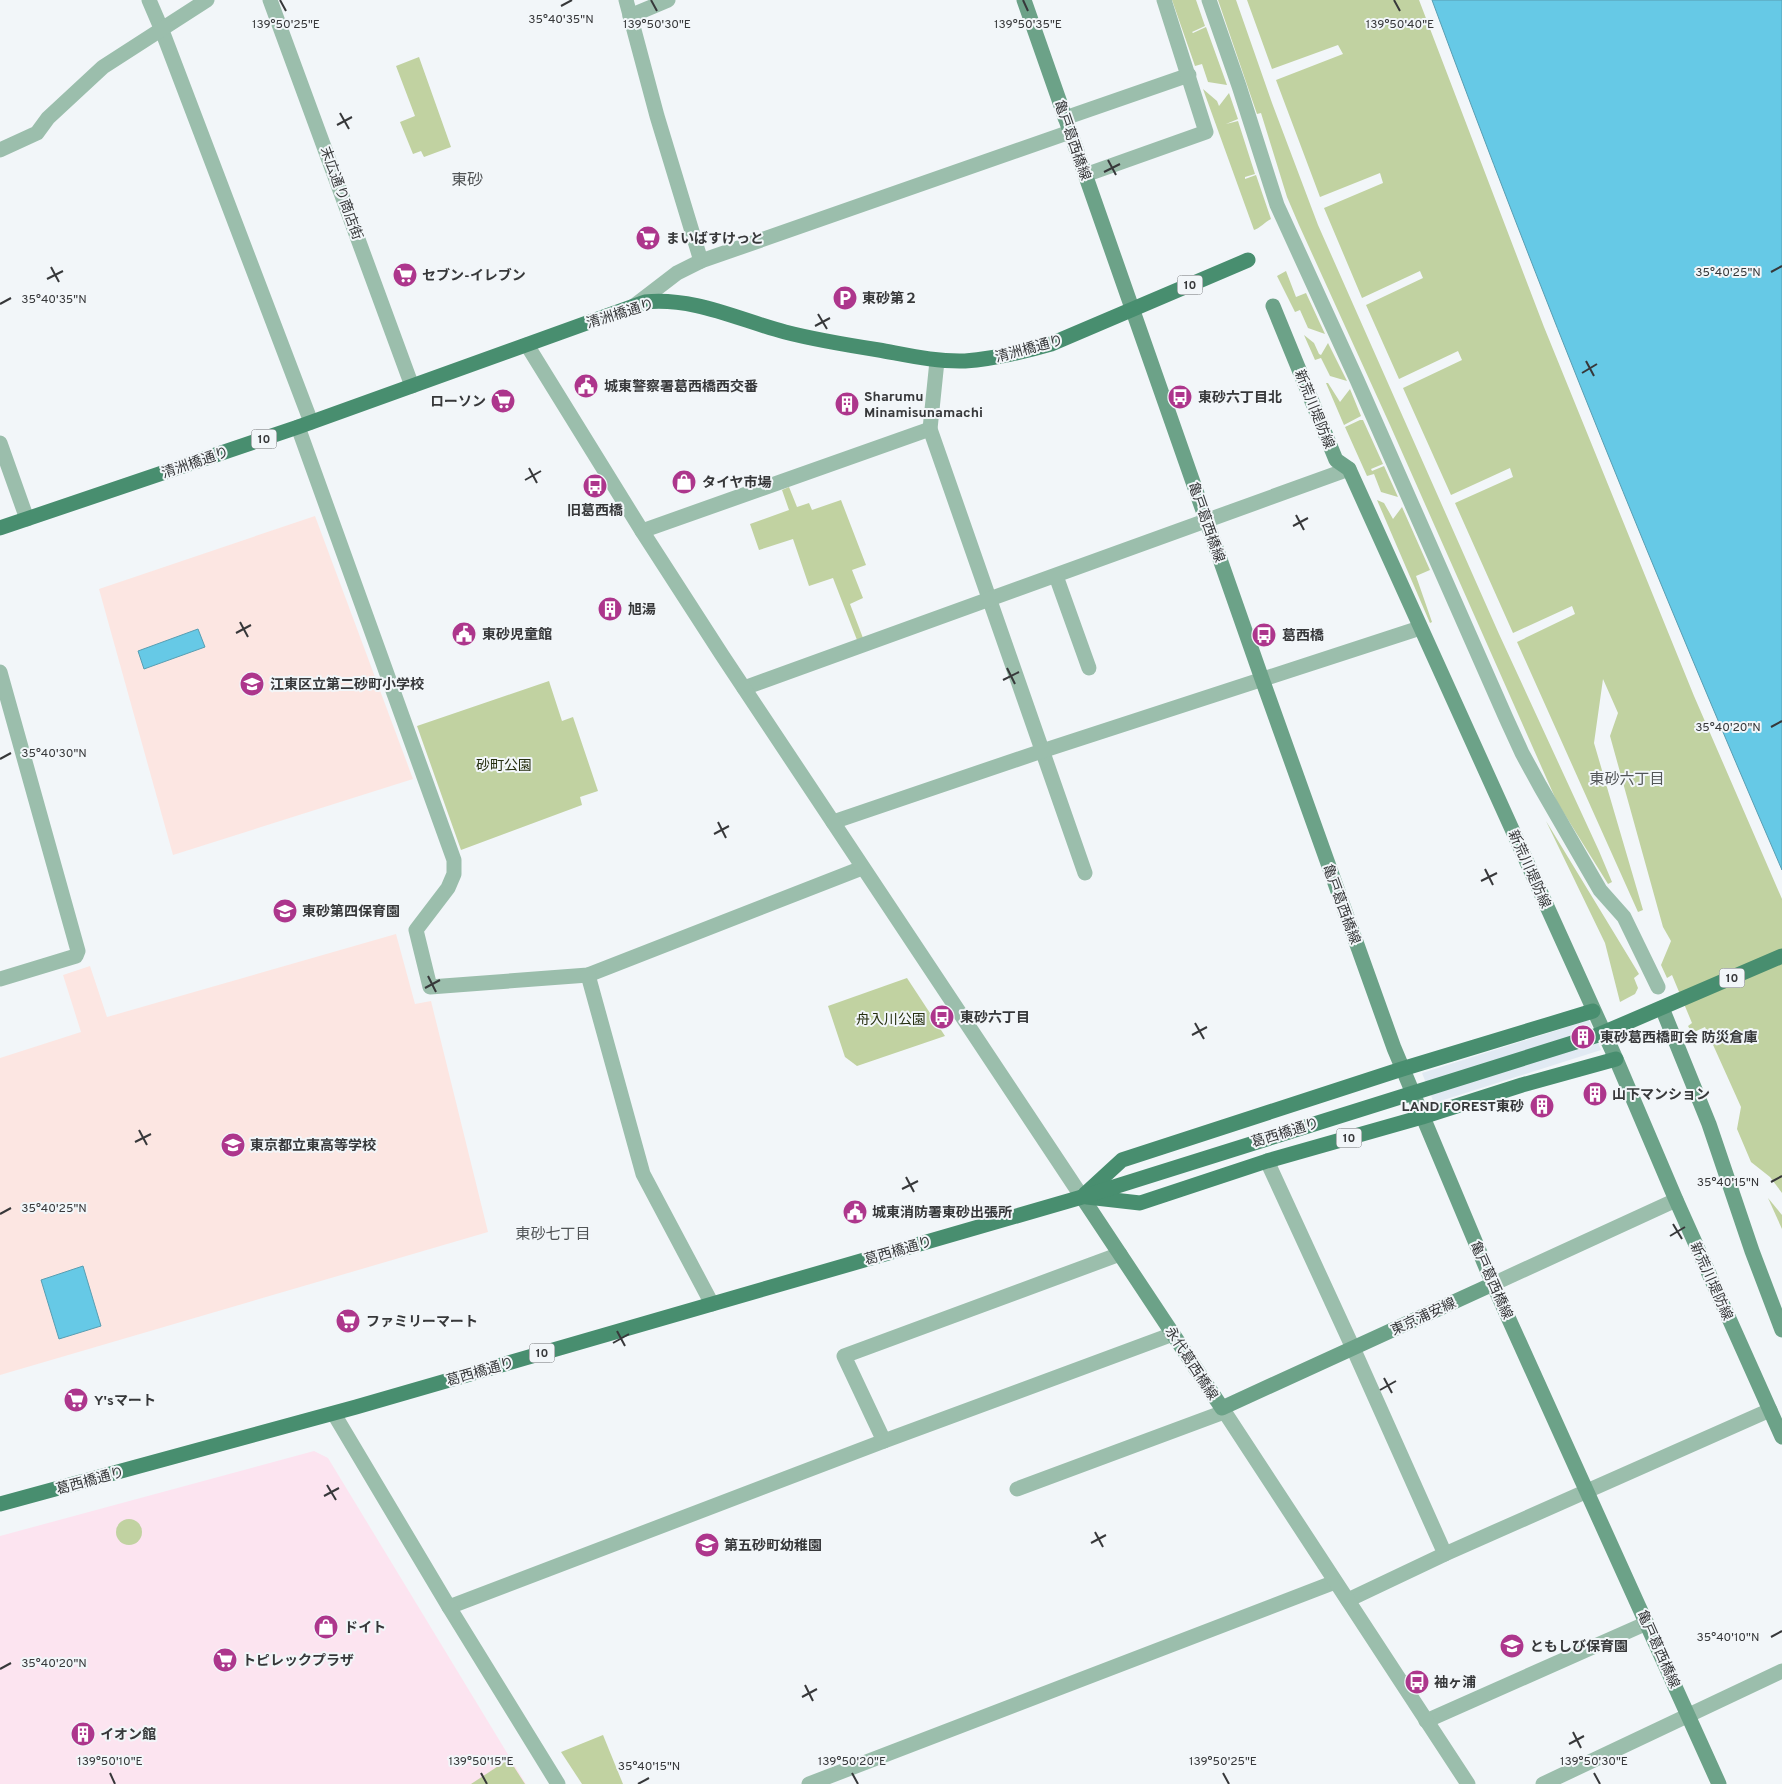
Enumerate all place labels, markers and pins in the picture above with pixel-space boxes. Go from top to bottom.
supermarket icon: まいばすけっと [635,225,661,251]
place label: まいばすけっと [666,231,764,248]
supermarket icon: セブン-イレブン [392,262,418,288]
place label: セブン-イレブン [422,267,526,285]
parking icon: 東砂第２ [832,285,858,311]
place label: 東砂第２ [862,290,918,308]
public building icon: 城東警察署葛西橋西交番 [573,373,599,399]
place label: 城東警察署葛西橋西交番 [604,378,758,396]
bus stop icon: 東砂六丁目北 [1167,384,1193,410]
supermarket icon: ローソン [490,388,516,414]
place label: Sharumu Minamisunamachi [864,389,983,422]
place label: 東砂六丁目北 [1198,390,1282,407]
building icon: Sharumu Minamisunamachi [834,391,860,417]
place label: ローソン [430,394,486,411]
shop icon: タイヤ市場 [671,469,697,495]
bus stop icon: 旧葛西橋 [582,473,608,499]
place label: タイヤ市場 [702,475,772,492]
place label: 旧葛西橋 [567,503,623,520]
building icon: 旭湯 [597,596,623,622]
place label: 旭湯 [628,602,656,619]
public building icon: 東砂児童館 [451,621,477,647]
bus stop icon: 葛西橋 [1251,622,1277,648]
place label: 東砂児童館 [482,627,552,644]
place label: 葛西橋 [1282,628,1324,645]
school or university icon: 江東区立第二砂町小学校 [239,671,265,697]
place label: 江東区立第二砂町小学校 [270,676,424,694]
school or university icon: 東砂第四保育園 [272,898,298,924]
place label: 東砂第四保育園 [302,903,400,921]
bus stop icon: 東砂六丁目 [929,1004,955,1030]
place label: 東砂六丁目 [960,1010,1030,1027]
building icon: 東砂葛西橋町会 防災倉庫 [1570,1024,1596,1050]
place label: 東砂葛西橋町会 防災倉庫 [1600,1030,1758,1047]
building icon: 山下マンション [1582,1081,1608,1107]
place label: 山下マンション [1612,1087,1710,1104]
building icon: LAND FOREST東砂 [1529,1093,1555,1119]
place label: LAND FOREST東砂 [1401,1099,1524,1116]
school or university icon: 東京都立東高等学校 [220,1132,246,1158]
place label: 東京都立東高等学校 [250,1137,376,1155]
public building icon: 城東消防署東砂出張所 [842,1199,868,1225]
place label: 城東消防署東砂出張所 [872,1204,1012,1222]
supermarket icon: ファミリーマート [335,1308,361,1334]
place label: ファミリーマート [366,1314,478,1331]
supermarket icon: Y'sマート [63,1387,89,1413]
place label: Y'sマート [94,1393,156,1410]
school or university icon: 第五砂町幼稚園 [694,1532,720,1558]
place label: 第五砂町幼稚園 [724,1537,822,1555]
shop icon: ドイト [313,1614,339,1640]
place label: ドイト [344,1620,386,1637]
school or university icon: ともしび保育園 [1499,1633,1525,1659]
place label: ともしび保育園 [1530,1639,1628,1656]
supermarket icon: トピレックプラザ [212,1647,238,1673]
place label: トピレックプラザ [242,1653,354,1670]
bus stop icon: 袖ヶ浦 [1404,1669,1430,1695]
place label: 袖ヶ浦 [1434,1674,1476,1692]
building icon: イオン館 [70,1721,96,1747]
place label: イオン館 [100,1727,156,1744]

